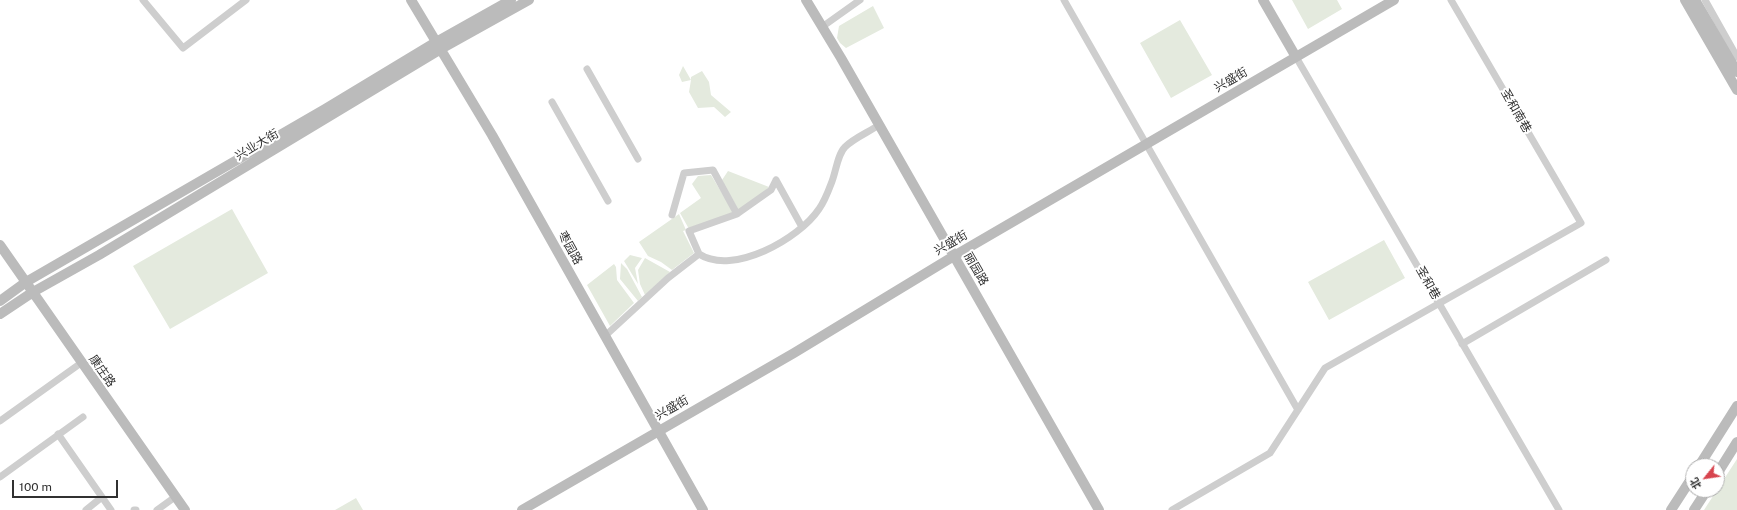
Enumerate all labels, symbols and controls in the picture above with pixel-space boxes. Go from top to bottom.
street label: 兴盛街 [1212,65,1250,95]
street label: 圣和南巷 [1498,87,1534,135]
street label: 兴业大街 [233,126,281,164]
street label: 兴盛街 [932,228,970,258]
street label: 枣园路 [555,229,585,267]
street label: 丽园路 [961,250,991,288]
street label: 圣和巷 [1413,264,1443,302]
street label: 康庄路 [86,352,118,390]
street label: 兴盛街 [653,393,691,423]
north arrow [1685,458,1725,498]
scale bar [14,472,120,498]
text: 北 [1688,476,1703,491]
text: 100 m [19,480,52,494]

